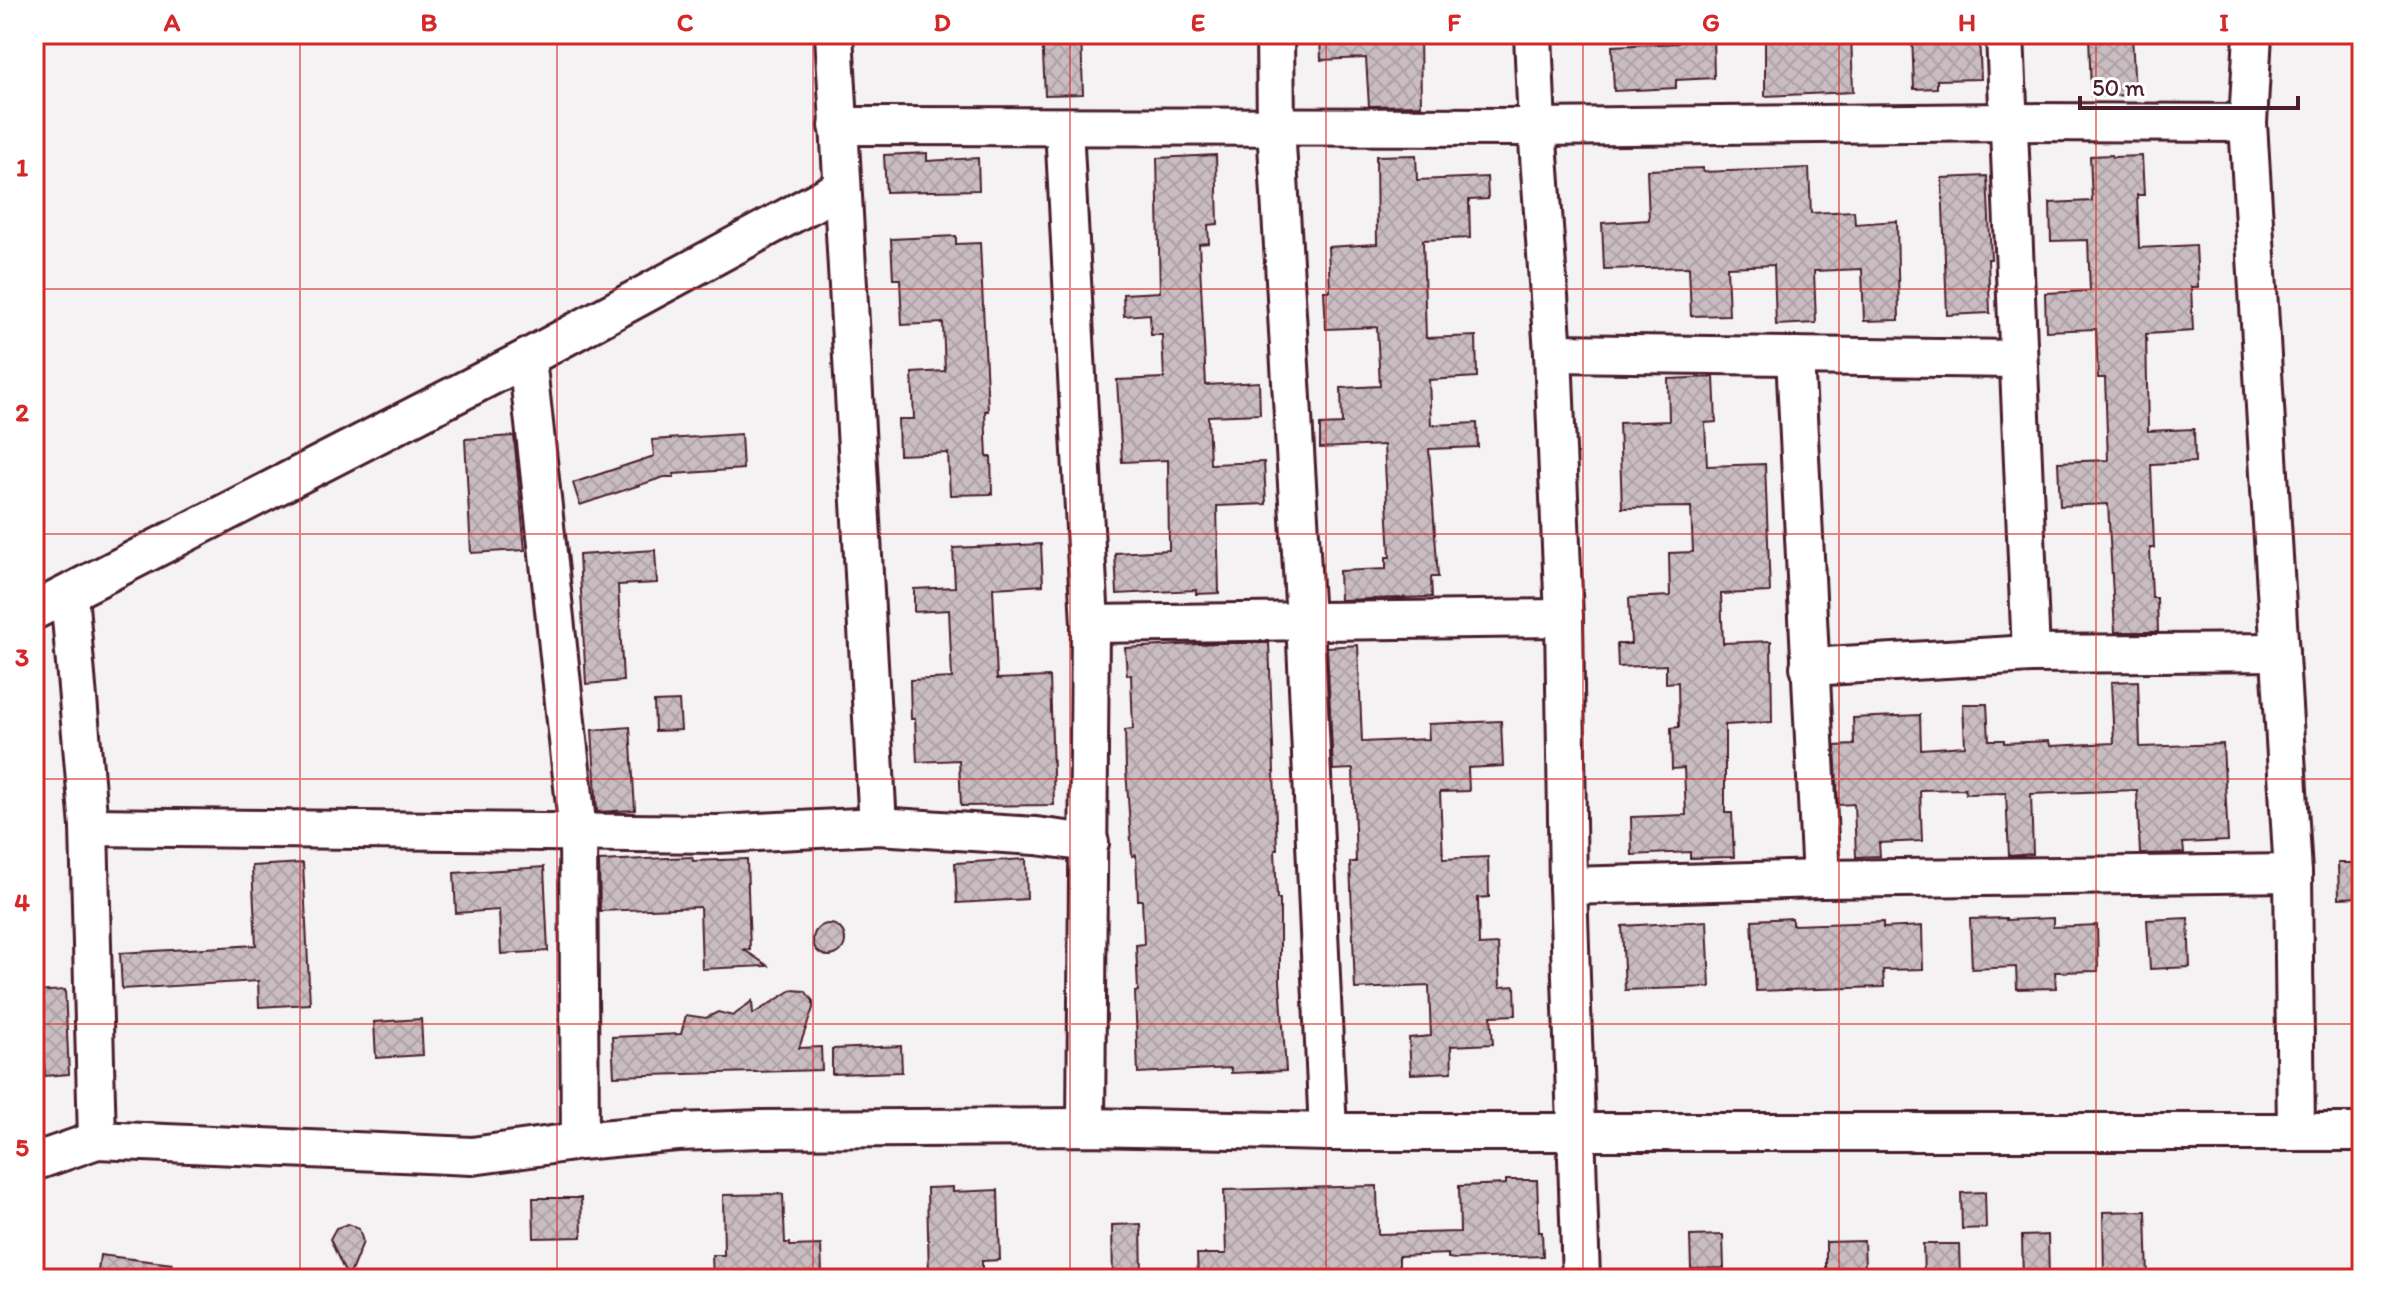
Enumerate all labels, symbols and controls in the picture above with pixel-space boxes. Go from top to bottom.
text: A [163,6,181,38]
text: B [421,6,438,38]
text: C [677,6,694,38]
text: D [933,6,951,38]
text: E [1191,6,1205,38]
text: F [1447,6,1461,38]
text: G [1702,6,1720,38]
text: H [1958,6,1976,38]
text: I [2219,6,2229,38]
scale bar [2080,60,2298,110]
text: 50 m [2092,73,2145,102]
text: 1 [16,151,28,183]
text: 2 [15,396,29,428]
text: 3 [15,641,29,673]
text: 4 [14,886,30,918]
text: 5 [15,1131,29,1163]

